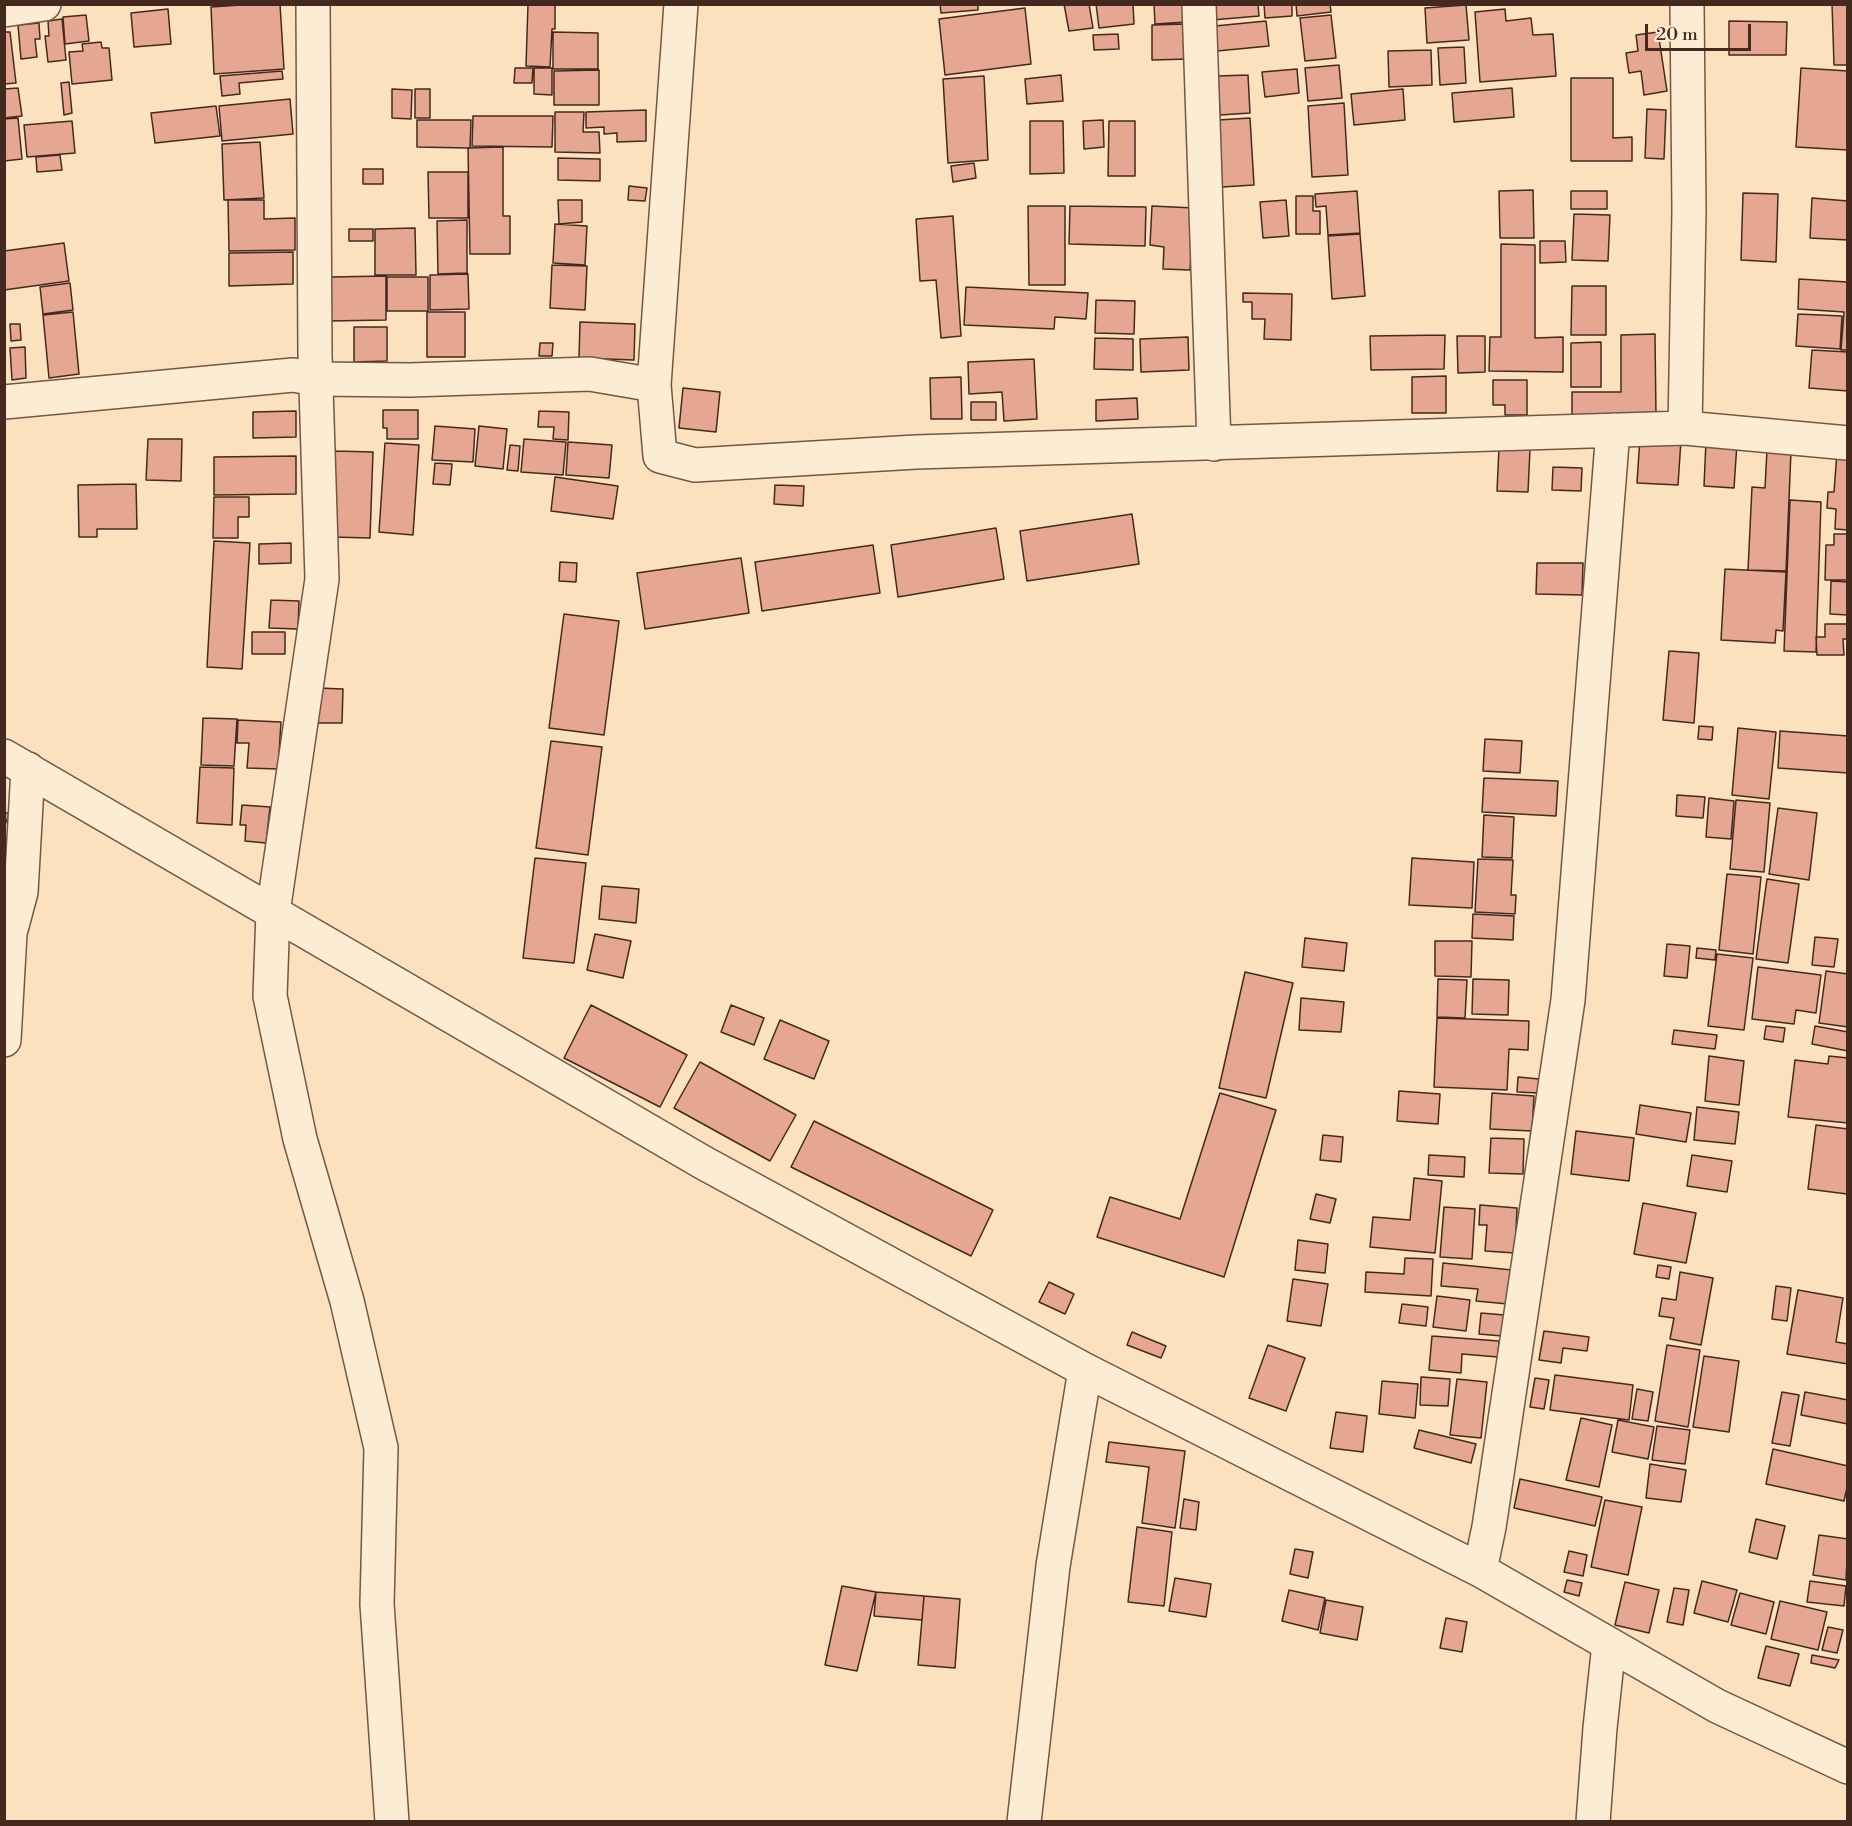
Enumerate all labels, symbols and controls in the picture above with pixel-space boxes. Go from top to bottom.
scale bar [1648,12,1754,50]
text: 20 m [1656,23,1698,46]

